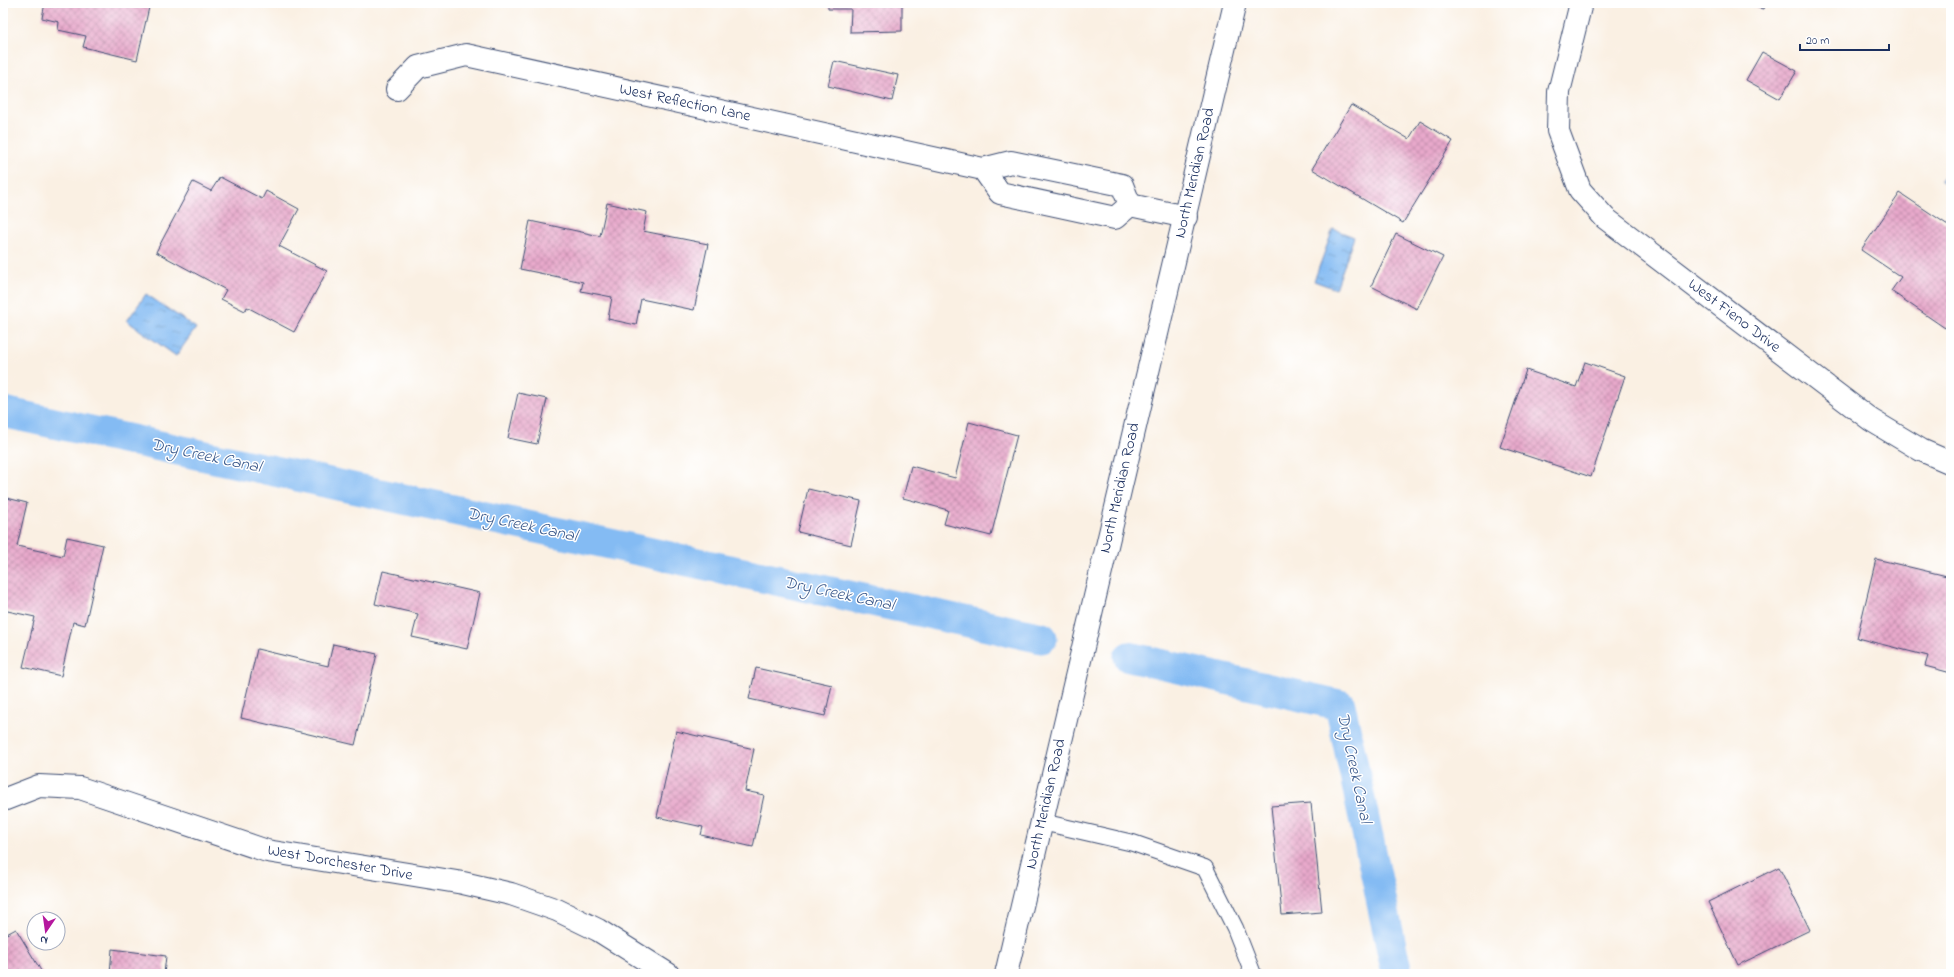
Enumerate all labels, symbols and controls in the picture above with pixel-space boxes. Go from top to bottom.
scale bar [1800,26,1889,52]
text: 20 m [1806,32,1829,50]
street label: West Reflection Lane [617,77,754,129]
street label: North Meridian Road [1168,106,1222,240]
street label: West Fieno Drive [1682,273,1786,360]
street label: North Meridian Road [1093,421,1147,555]
water label: Dry Creek Canal [148,432,265,481]
water label: Dry Creek Canal [464,501,581,550]
water label: Dry Creek Canal [781,570,898,619]
water label: Dry Creek Canal [1329,711,1378,828]
street label: North Meridian Road [1019,737,1073,871]
street label: West Dorchester Drive [266,838,415,888]
north arrow [26,911,66,951]
text: N [39,931,49,948]

